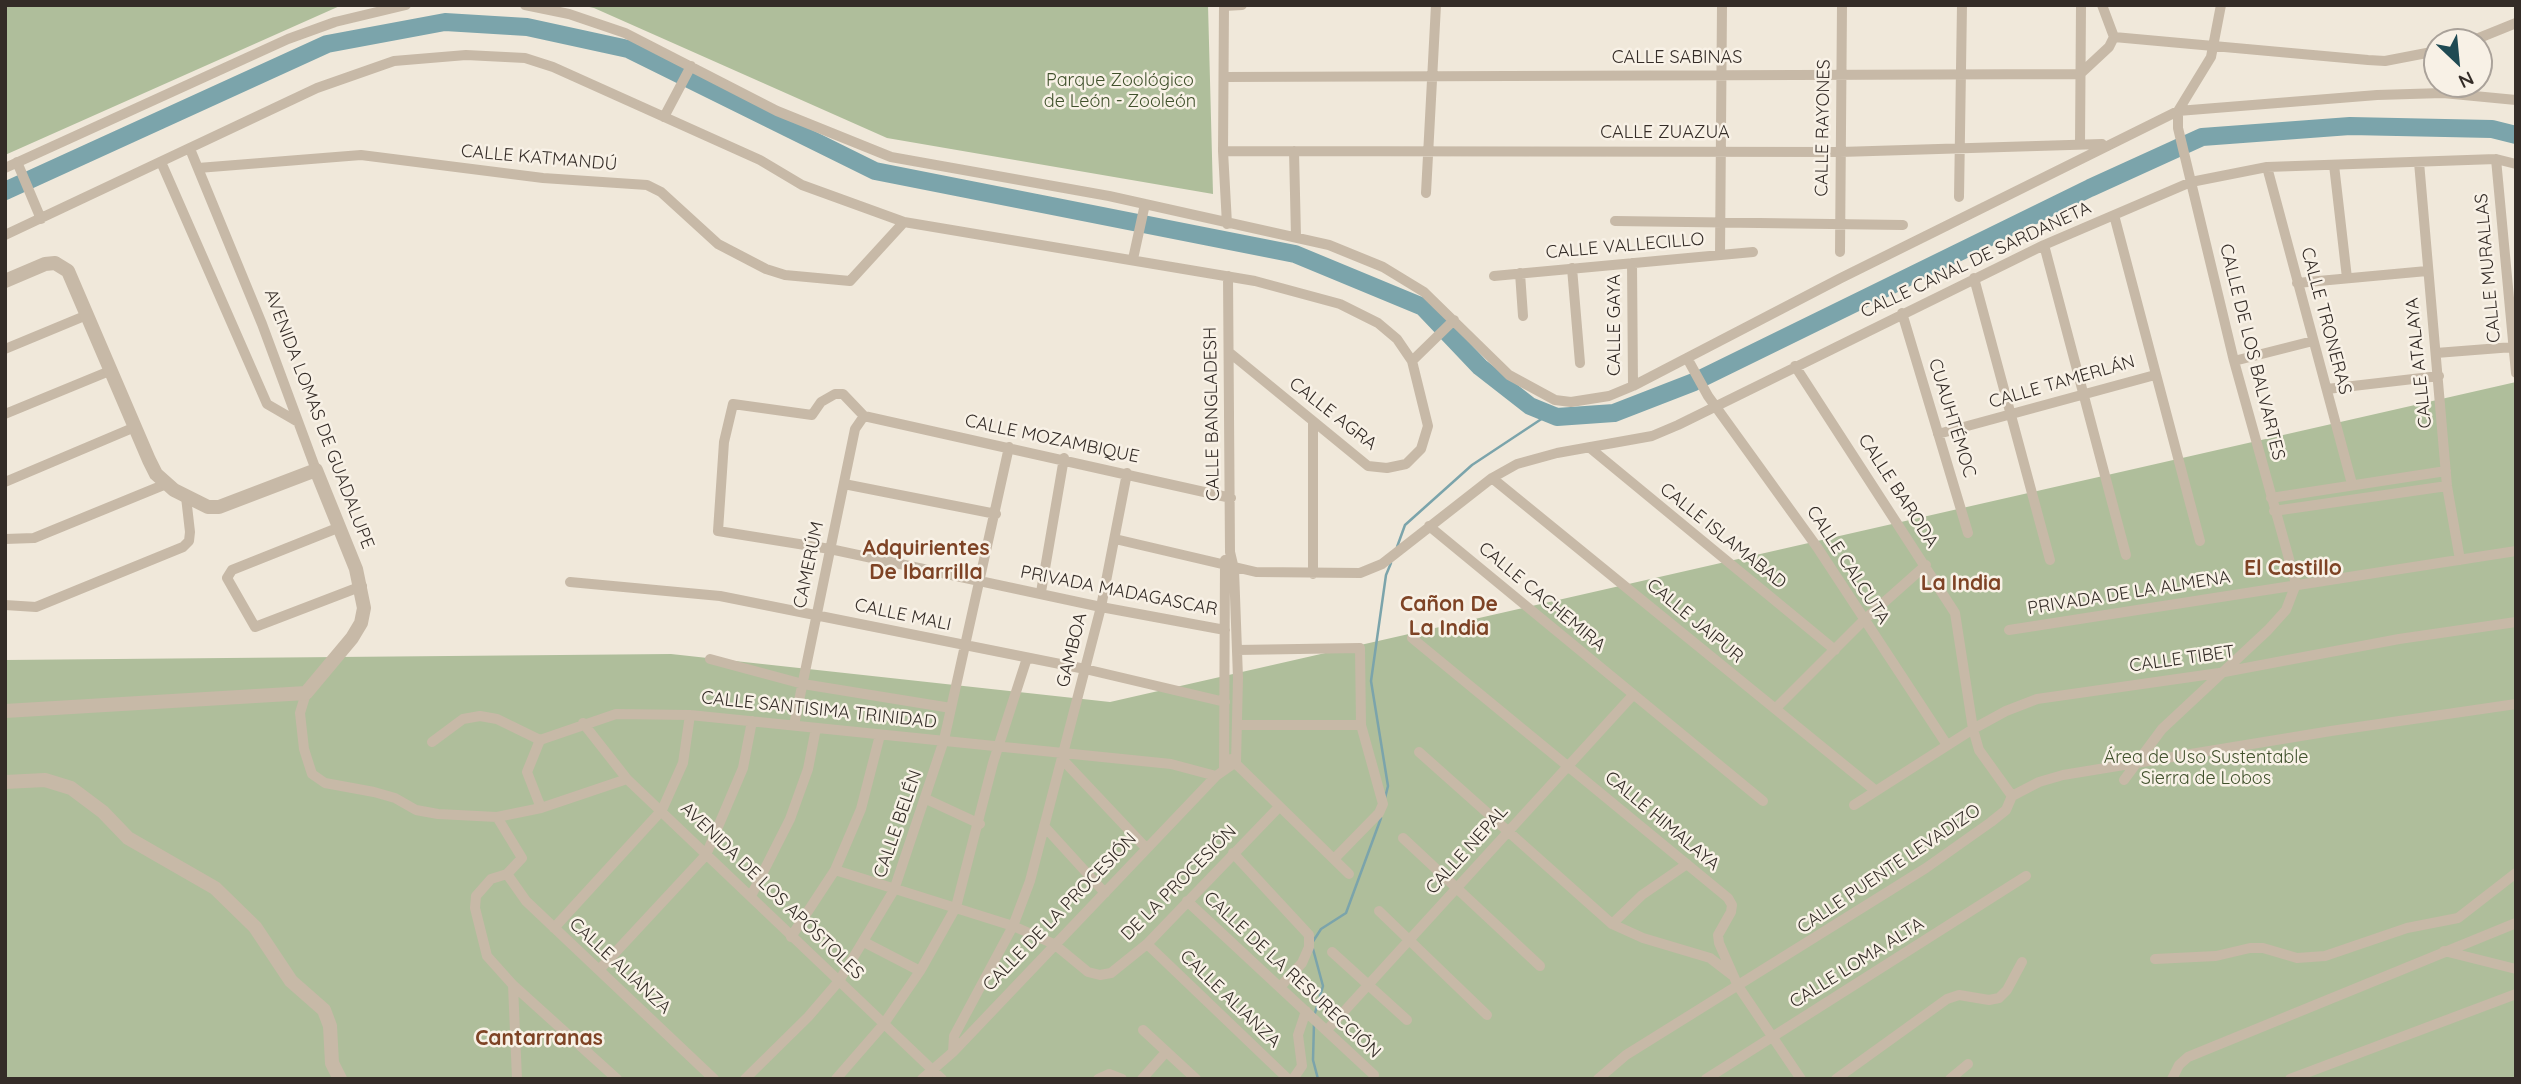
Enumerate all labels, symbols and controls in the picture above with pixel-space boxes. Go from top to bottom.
north arrow [2423,28,2493,98]
street label: CALLE SABINAS [1612,47,1742,69]
street label: CALLE RAYONES [1811,59,1835,197]
text: N [2455,66,2478,94]
park label: Parque Zoológico de León - Zooleón [1044,70,1196,112]
street label: CALLE ZUAZUA [1600,122,1730,144]
street label: CALLE KATMANDÚ [460,140,618,176]
street label: CALLE MURALLAS [2471,192,2505,344]
street label: CALLE CANAL DE SARDANETA [1857,197,2095,323]
street label: CALLE VALLECILLO [1545,228,1705,264]
street label: CALLE DE LOS BALVARTES [2215,242,2289,462]
street label: CALLE TRONERAS [2296,245,2356,397]
street label: CALLE GAYA [1604,274,1626,376]
street label: AVENIDA LOMAS DE GUADALUPE [259,286,379,552]
street label: CALLE ATALAYA [2401,297,2437,429]
street label: CALLE BANGLADESH [1200,327,1224,501]
street label: CALLE TAMERLÁN [1987,351,2137,413]
street label: CUAUHTÉMOC [1924,356,1980,480]
street label: CALLE AGRA [1285,373,1381,455]
street label: CALLE MOZAMBIQUE [963,410,1141,468]
street label: CALLE BARODA [1853,430,1943,552]
street label: CALLE ISLAMABAD [1655,478,1791,594]
street label: CALLE CALCUTA [1802,502,1894,628]
street label: CAMERÚM [789,520,829,610]
district label: Adquirientes De Ibarrilla [862,536,990,586]
street label: CALLE CACHEMIRA [1474,538,1610,656]
district label: El Castillo [2244,556,2342,582]
street label: PRIVADA MADAGASCAR [1019,561,1219,621]
street label: PRIVADA DE LA ALMENA [2026,566,2232,620]
district label: La India [1921,571,2001,597]
street label: CALLE JAIPUR [1642,574,1748,668]
district label: Cañon De La India [1400,592,1498,642]
street label: CALLE MALI [853,594,953,636]
street label: GAMBOA [1052,610,1092,690]
street label: CALLE TIBET [2128,641,2236,677]
street label: CALLE SANTISIMA TRINIDAD [700,687,938,733]
park label: Área de Uso Sustentable Sierra de Lobos [2104,747,2308,790]
street label: CALLE BELÉN [869,767,927,881]
street label: CALLE HIMALAYA [1600,767,1724,875]
street label: AVENIDA DE LOS APÓSTOLES [676,798,868,984]
street label: CALLE PUENTE LEVADIZO [1793,800,1985,938]
street label: CALLE NEPAL [1421,801,1513,899]
street label: DE LA PROCESIÓN [1117,821,1241,945]
street label: CALLE DE LA PROCESIÓN [979,828,1141,996]
street label: CALLE DE LA RESURECCIÓN [1199,887,1385,1063]
street label: CALLE ALIANZA [565,913,675,1019]
street label: CALLE LOMA ALTA [1786,913,1928,1013]
street label: CALLE ALIANZA [1175,946,1285,1052]
district label: Cantarranas [475,1026,603,1052]

